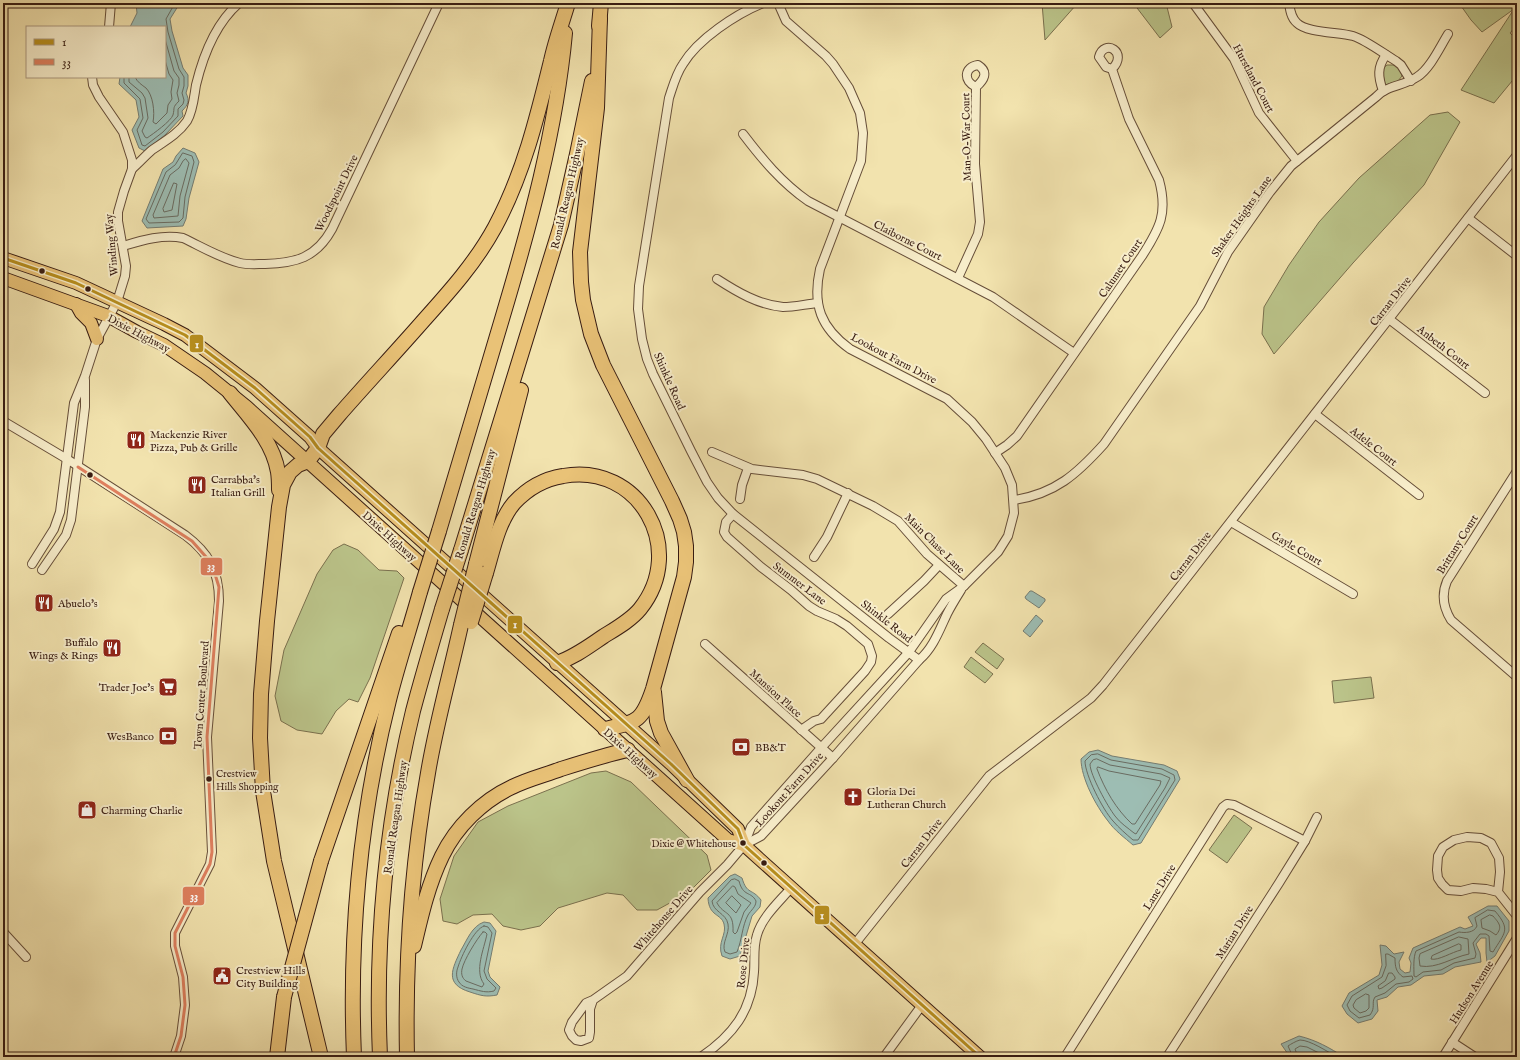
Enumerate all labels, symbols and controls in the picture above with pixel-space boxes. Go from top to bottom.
legend [26,26,166,78]
text: 1 [62,35,66,50]
street label: Hurstland Court [1229,42,1277,115]
text: 33 [62,55,71,70]
street label: Man-O-War Court [959,92,975,181]
street label: Ronald Reagan Highway [548,135,588,251]
street label: Woodspoint Drive [312,153,362,234]
street label: Shaker Heights Lane [1209,173,1275,260]
street label: Winding Way [102,213,122,277]
street label: Claiborne Court [871,218,944,264]
street label: Calumet Court [1096,236,1146,301]
unlabelled marker [37,266,47,276]
street label: Carran Drive [1367,274,1415,329]
unlabelled marker [83,284,93,294]
street label: Dixie Highway [105,312,173,356]
street label: Anbeth Court [1413,322,1473,373]
street label: Lookout Farm Drive [848,330,939,387]
line badge: 1 [189,334,204,353]
text: 1 [195,338,199,352]
street label: Shinkle Road [650,350,688,412]
street label: Adele Court [1346,423,1400,470]
place label: Mackenzie River Pizza, Pub & Grille [150,428,238,455]
restaurant icon: Mackenzie River Pizza, Pub & Grille [125,429,147,451]
street label: Ronald Reagan Highway [453,447,500,561]
unlabelled marker [85,470,95,480]
place label: Carrabba's Italian Grill [211,473,265,500]
restaurant icon: Carrabba's Italian Grill [186,474,208,496]
street label: Dixie Highway [359,509,420,565]
street label: Main Chase Lane [901,511,967,577]
street label: Brittany Court [1434,512,1482,577]
street label: Carran Drive [1167,529,1215,584]
street label: Gayle Court [1269,529,1325,569]
line badge: 33 [200,557,223,576]
street label: Summer Lane [770,559,829,608]
text: 33 [207,560,215,574]
restaurant icon: Abuelo's [33,592,55,614]
place label: Abuelo's [57,597,98,611]
street label: Shinkle Road [858,597,915,646]
line badge: 1 [507,615,523,634]
text: 1 [513,618,517,632]
place label: Buffalo Wings & Rings [29,636,98,663]
restaurant icon: Buffalo Wings & Rings [101,637,123,659]
street label: Town Center Boulevard [191,640,213,750]
street label: Mansion Place [746,667,804,721]
supermarket icon: Trader Joe's [157,676,179,698]
place label: Trader Joe's [99,681,154,695]
bank icon: WesBanco [157,725,179,747]
street label: Dixie Highway [600,726,661,782]
place label: WesBanco [107,730,154,744]
bank icon: BB&T [730,736,752,758]
place label: BB&T [755,741,786,755]
street label: Lookout Farm Drive [753,750,827,830]
street label: Ronald Reagan Highway [381,759,411,875]
place label: Crestview Hills Shopping [216,768,279,794]
marker: Crestview Hills Shopping [204,774,214,784]
place label: Gloria Dei Lutheran Church [867,785,946,812]
church icon: Gloria Dei Lutheran Church [842,786,864,808]
shop icon: Charming Charlie [76,799,98,821]
place label: Charming Charlie [101,804,183,818]
street label: Carran Drive [898,816,946,871]
place label: Dixie @ Whitehouse [651,838,736,851]
marker: Dixie @ Whitehouse [738,838,748,848]
unlabelled marker [759,858,769,868]
street label: Lane Drive [1140,862,1179,913]
street label: Whitehouse Drive [631,883,696,955]
line badge: 33 [182,886,205,906]
text: 33 [190,890,198,904]
street label: Marian Drive [1213,903,1257,962]
line badge: 1 [814,905,830,925]
text: 1 [820,909,824,923]
street label: Rose Drive [734,937,754,989]
street label: Hudson Avenue [1447,958,1497,1027]
place label: Crestview Hills City Building [236,964,305,991]
public building icon: Crestview Hills City Building [211,965,233,987]

